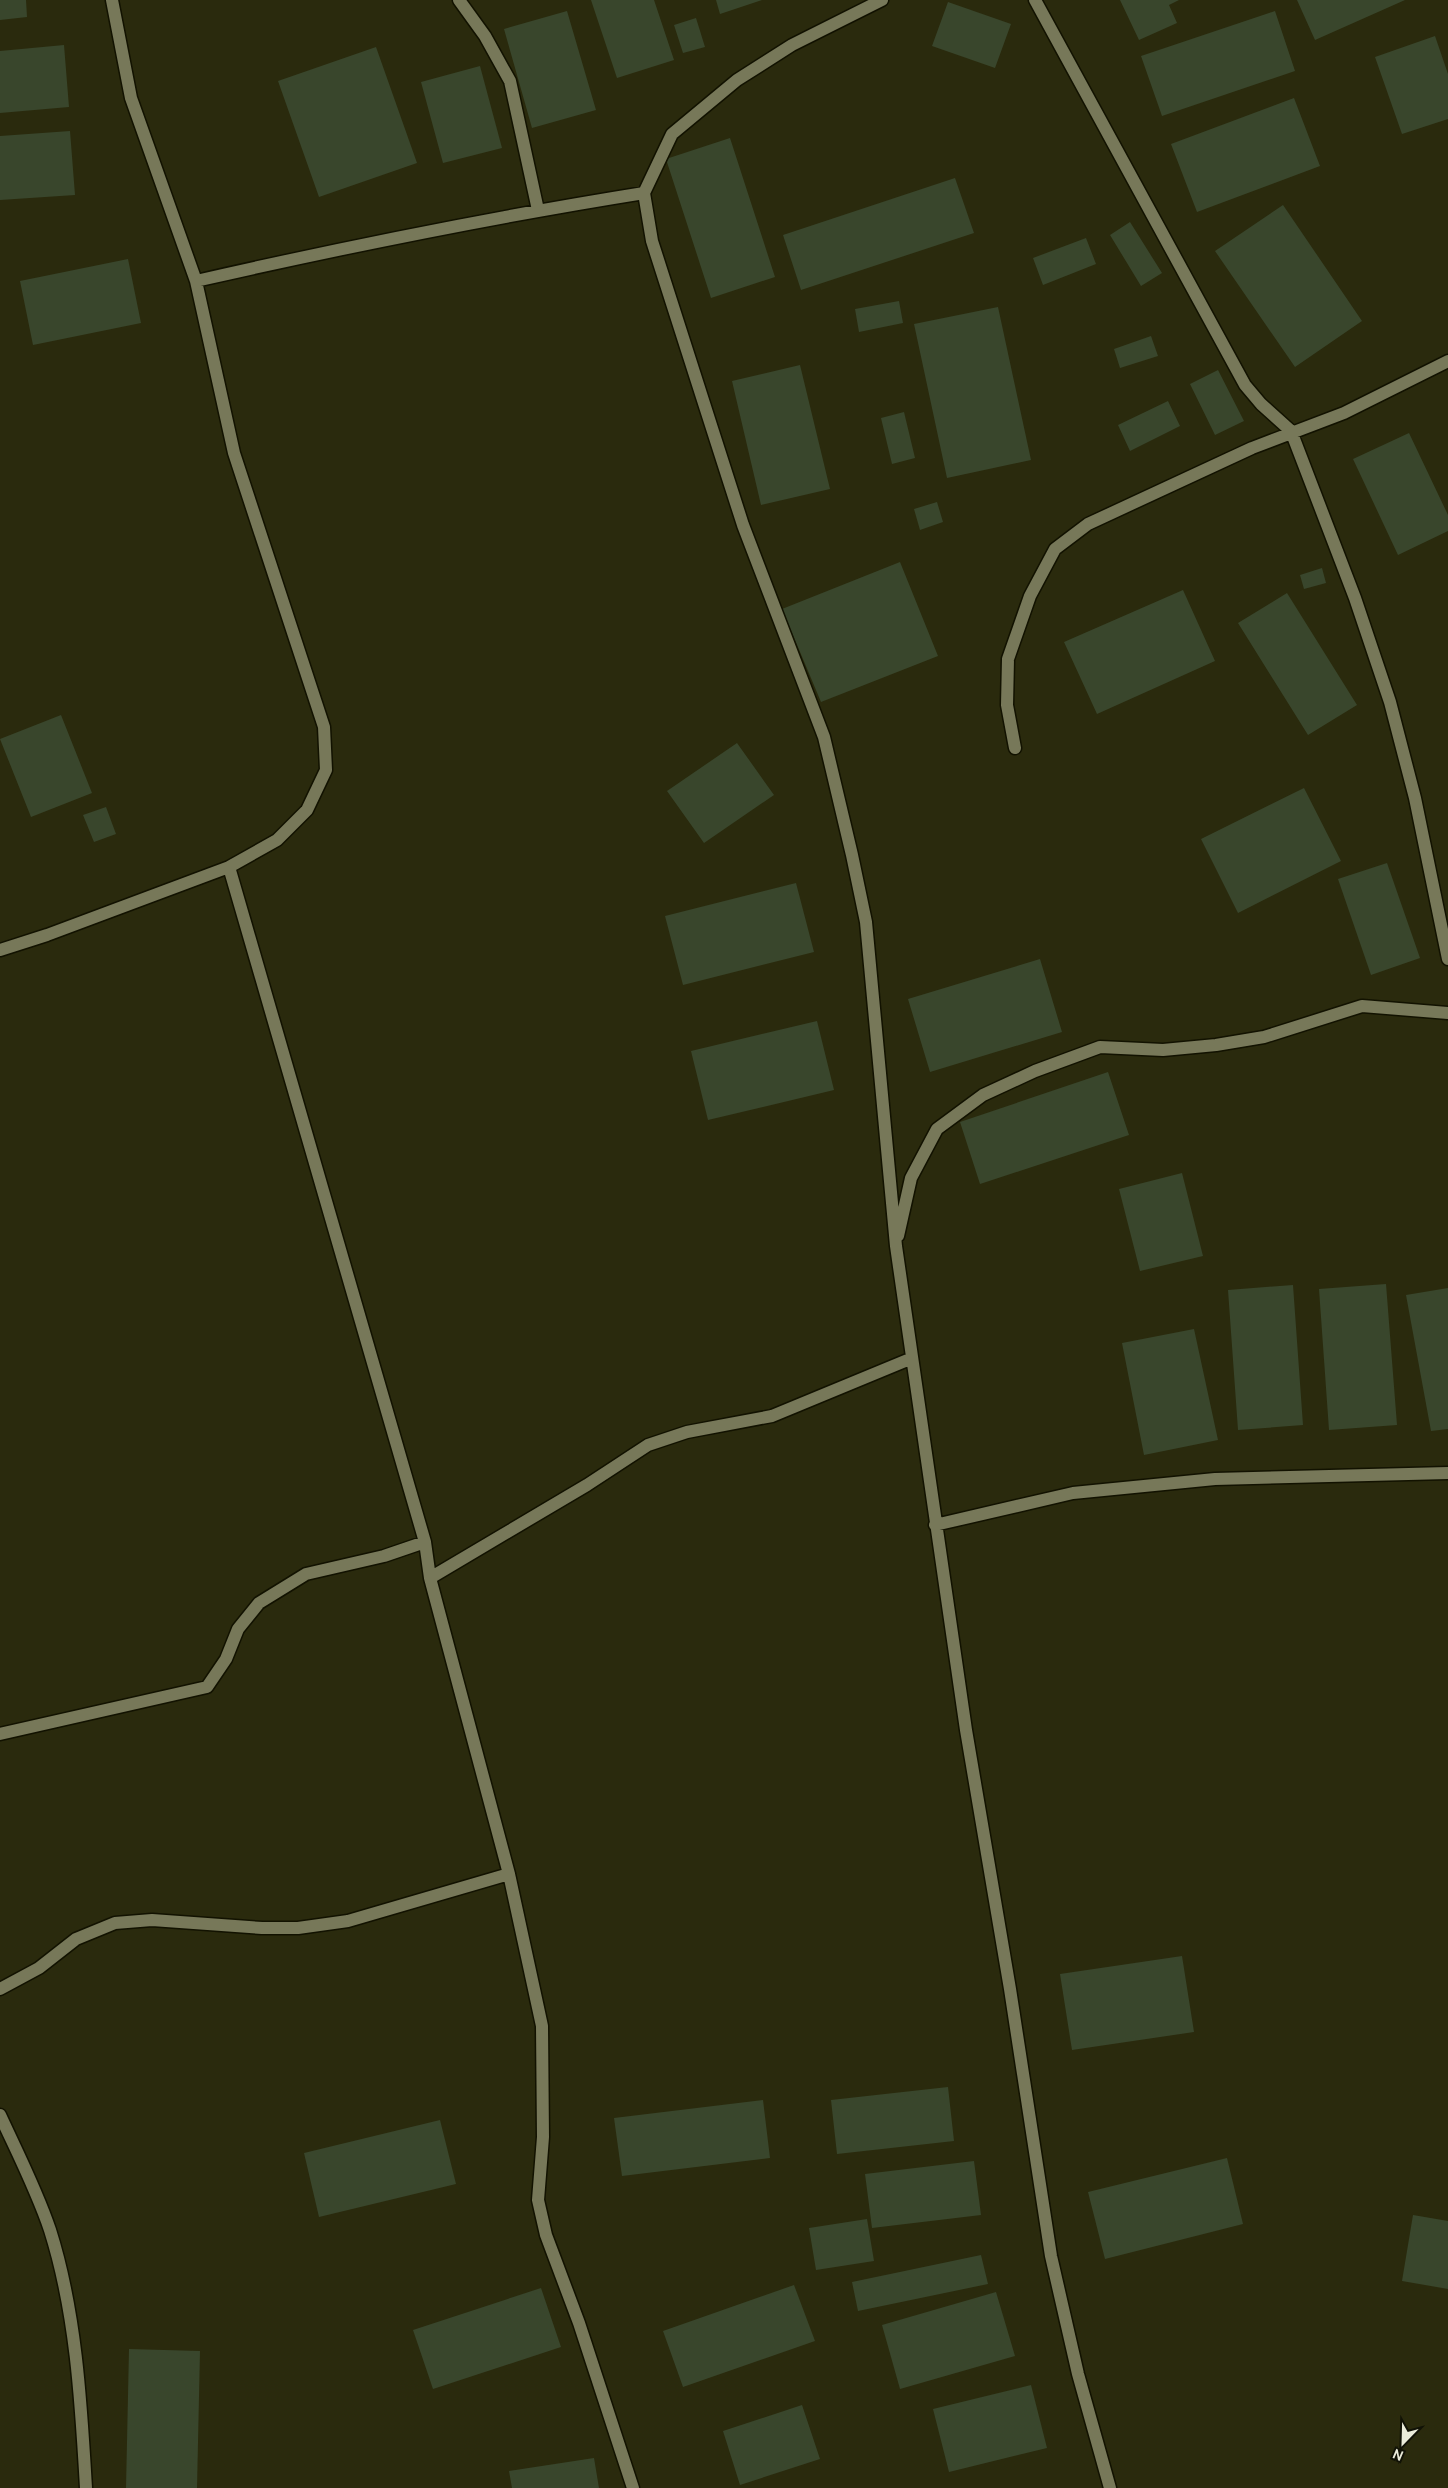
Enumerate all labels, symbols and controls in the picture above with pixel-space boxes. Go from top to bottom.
north arrow [1378,2418,1428,2468]
text: N [1390,2445,1406,2465]

